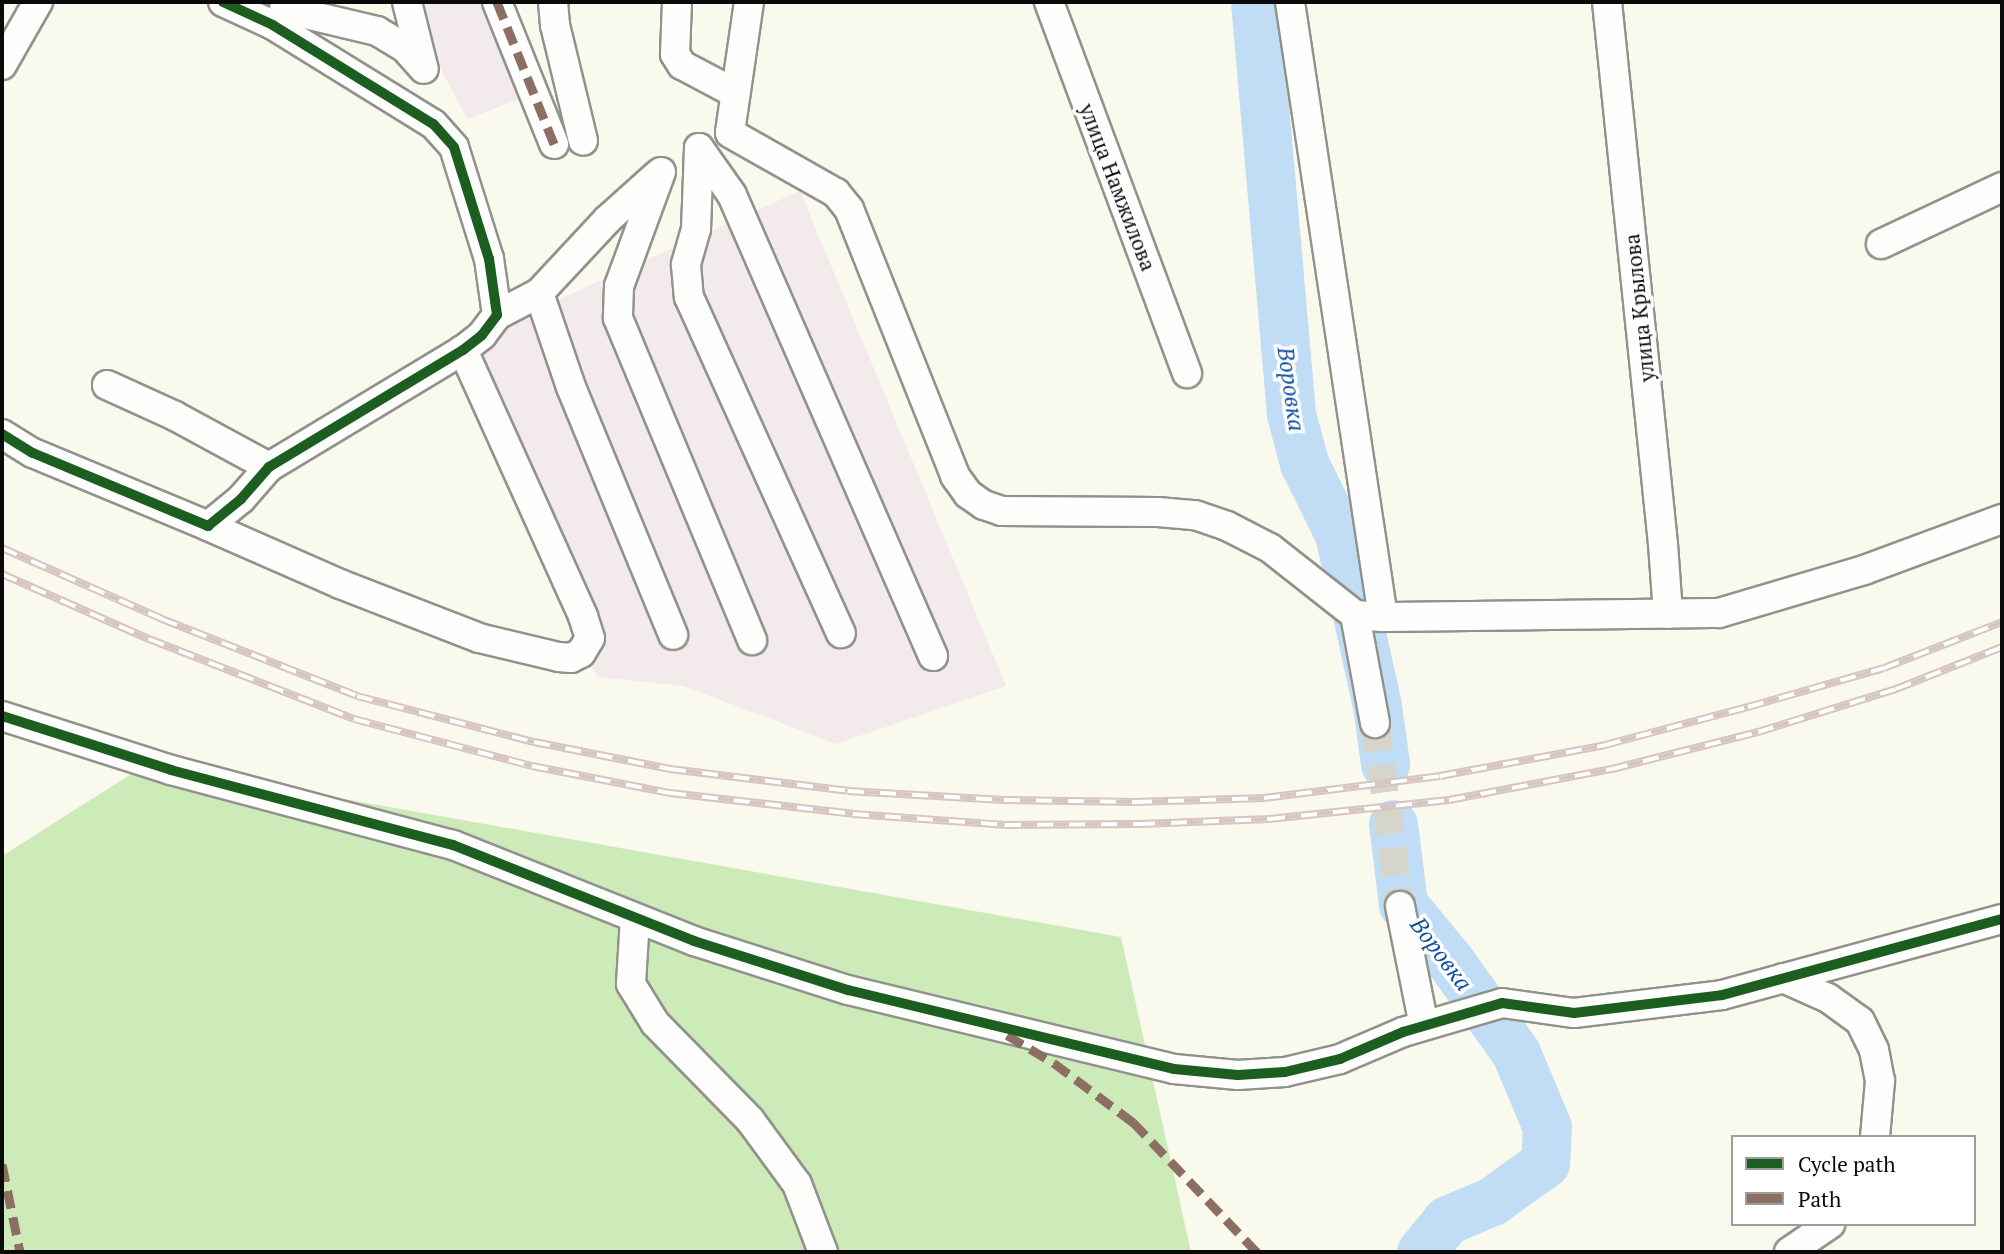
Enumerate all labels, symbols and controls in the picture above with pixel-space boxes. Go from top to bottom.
street label: улица Намжилова [1075,100,1161,274]
street label: улица Крылова [1619,233,1659,383]
water label: Воровка [1271,345,1311,433]
water label: Воровка [1404,912,1478,996]
legend [1731,1135,1976,1226]
text: Cycle path [1798,1150,1896,1178]
text: Path [1798,1185,1841,1213]

